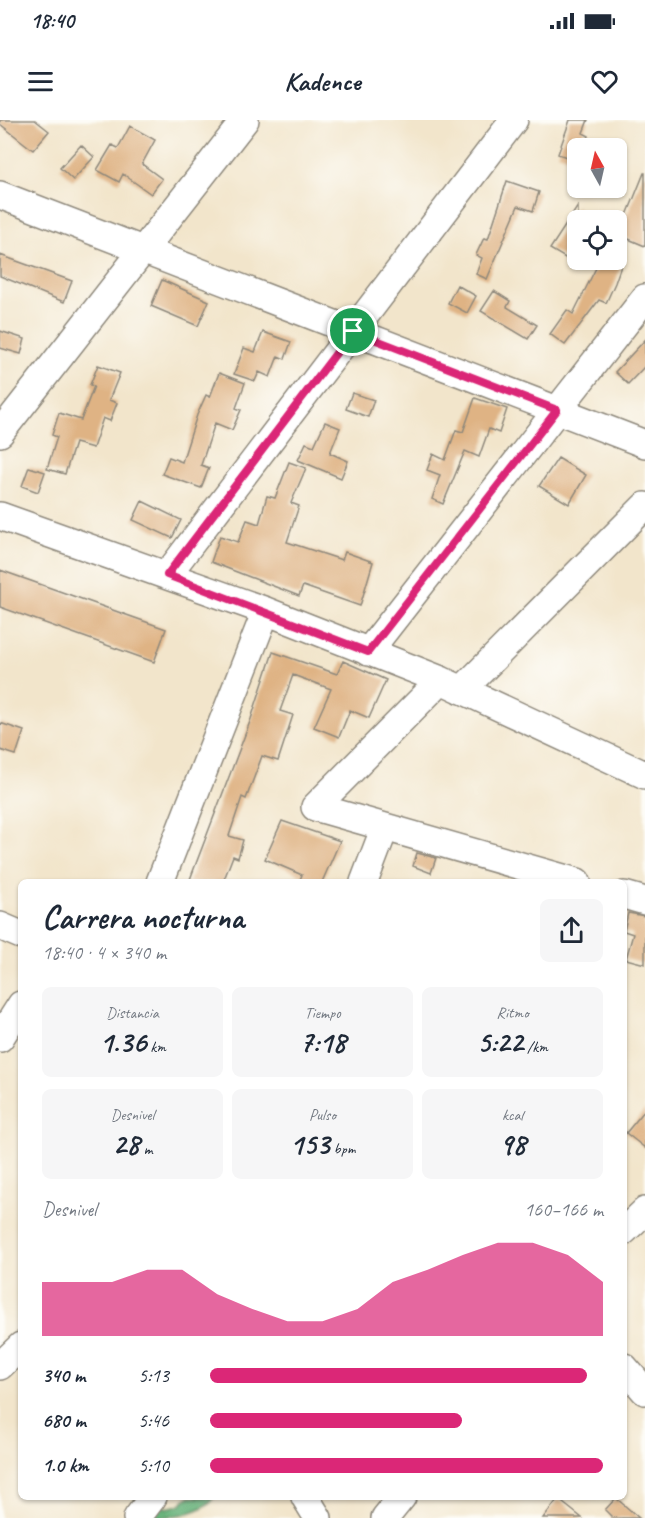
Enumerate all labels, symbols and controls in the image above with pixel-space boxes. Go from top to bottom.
text: 18:40 [30,7,74,35]
text: Kadence [284,64,361,98]
icon: menu [24,65,57,98]
icon: heart [588,65,621,98]
north arrow [567,138,627,198]
map controls [567,138,627,270]
button: locate [567,210,627,270]
pin [327,305,378,356]
icon: arrive [336,314,369,347]
text: Carrera nocturna [42,896,244,938]
button: share [540,899,603,962]
text: 18:40 · 4 × 340 m [42,940,166,965]
text: Distancia [106,1003,159,1023]
text: Tiempo [304,1003,341,1023]
text: Ritmo [496,1003,529,1023]
text: 1.36 [99,1023,146,1061]
text: 7:18 [299,1023,346,1061]
text: 5:22 [477,1023,523,1061]
text: km [146,1037,166,1057]
text: /km [523,1037,548,1057]
text: Desnivel [111,1105,154,1125]
text: Pulso [309,1105,336,1125]
text: kcal [502,1105,523,1125]
text: 28 [113,1125,140,1163]
text: 153 [290,1125,330,1163]
text: 98 [499,1125,526,1163]
text: m [140,1139,152,1159]
text: bpm [330,1139,355,1159]
text: Desnivel [42,1197,96,1222]
text: 160–166 m [524,1197,603,1222]
text: 340 m [42,1363,85,1388]
text: 5:13 [138,1363,169,1388]
text: 680 m [42,1408,86,1433]
text: 5:46 [138,1408,169,1433]
text: 1.0 km [42,1453,89,1478]
text: 5:10 [138,1453,169,1478]

